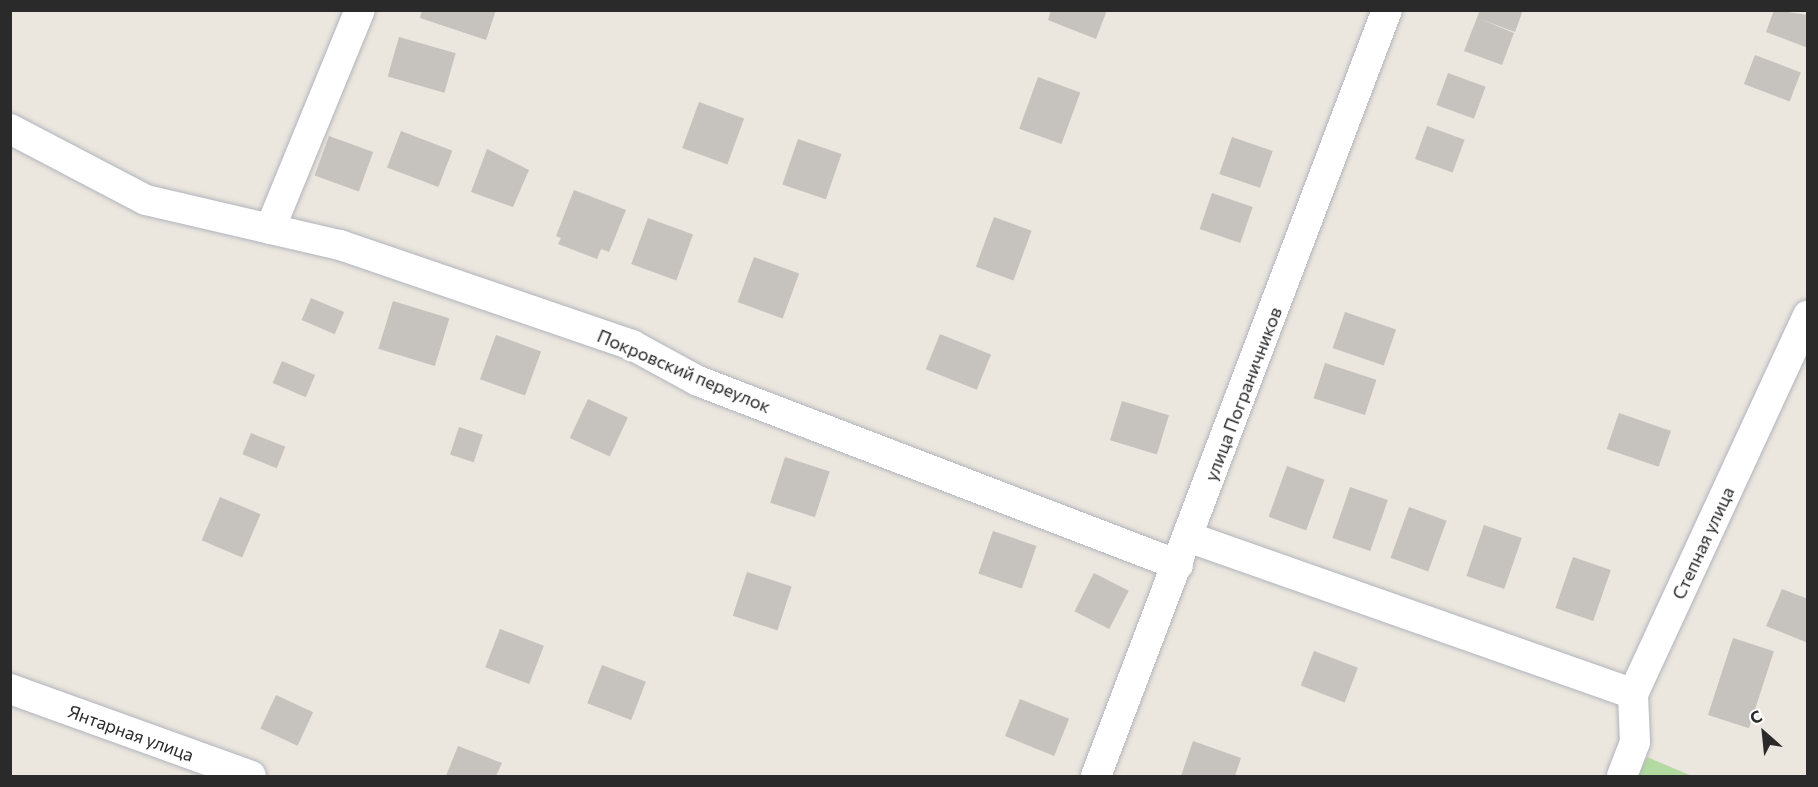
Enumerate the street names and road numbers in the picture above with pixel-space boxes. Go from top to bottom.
street label: улица Пограничников [1200,304,1286,484]
street label: Покровский переулок [594,325,774,417]
street label: Степная улица [1667,483,1739,603]
street label: Янтарная улица [65,700,197,766]

